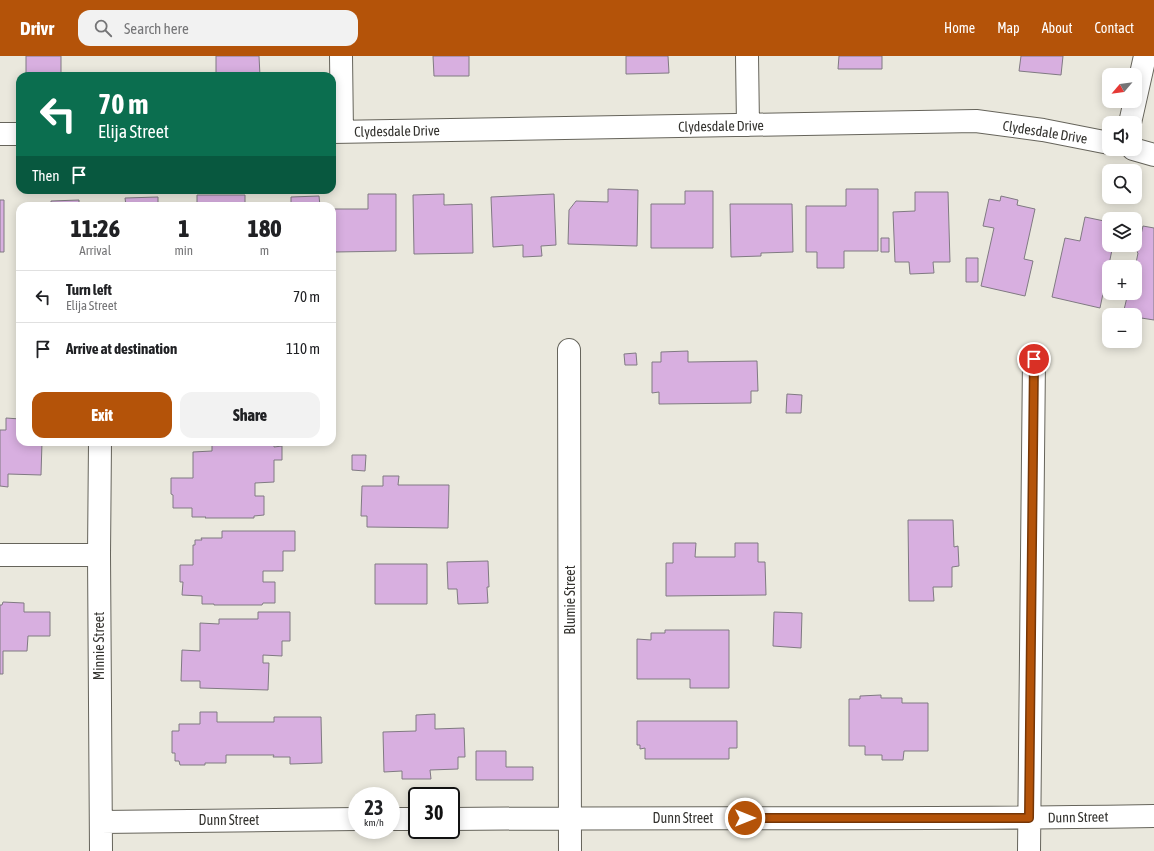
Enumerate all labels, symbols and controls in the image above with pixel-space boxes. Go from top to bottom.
search box [78,10,358,46]
text: Drivr [20,17,54,39]
icon: search [92,17,114,39]
text: Search here [124,20,189,37]
text: Home [944,20,975,36]
text: Map [997,20,1020,36]
text: About [1042,20,1073,36]
text: Contact [1095,20,1134,36]
north arrow [1102,68,1142,108]
map controls [1102,68,1142,348]
icon: left [32,88,84,140]
text: 70 m [98,88,148,120]
button: sound [1102,116,1142,156]
street label: Clydesdale Drive [678,117,764,135]
street label: Clydesdale Drive [1001,117,1089,147]
text: Elija Street [98,121,169,142]
street label: Clydesdale Drive [354,122,440,140]
icon: arrive [68,164,90,186]
button: search [1102,164,1142,204]
text: Then [32,167,60,184]
button: layers [1102,212,1142,252]
text: 11:26 [71,215,120,242]
text: 1 [178,215,189,242]
text: 180 [248,215,281,242]
text: Arrival [79,243,111,258]
text: min [174,243,193,258]
text: m [260,243,269,258]
button: + [1102,260,1142,300]
text: Turn left [66,281,112,298]
icon: left [32,286,54,308]
text: 70 m [293,288,320,305]
text: Elija Street [66,298,117,313]
button: − [1102,308,1142,348]
icon: arrive [32,338,54,360]
text: Arrive at destination [66,340,177,357]
text: 110 m [286,340,320,357]
pin [1017,342,1051,376]
icon: arrive [1023,348,1045,370]
button: Exit [32,392,172,438]
button: Share [180,392,320,438]
street label: Blumie Street [562,565,578,635]
street label: Minnie Street [91,612,107,680]
speed limit sign: 30 [408,787,460,839]
text: 23 [365,796,383,819]
position arrow [724,797,766,839]
street label: Dunn Street [1047,808,1109,826]
street label: Dunn Street [653,810,713,826]
street label: Dunn Street [199,812,259,828]
text: km/h [364,817,384,828]

